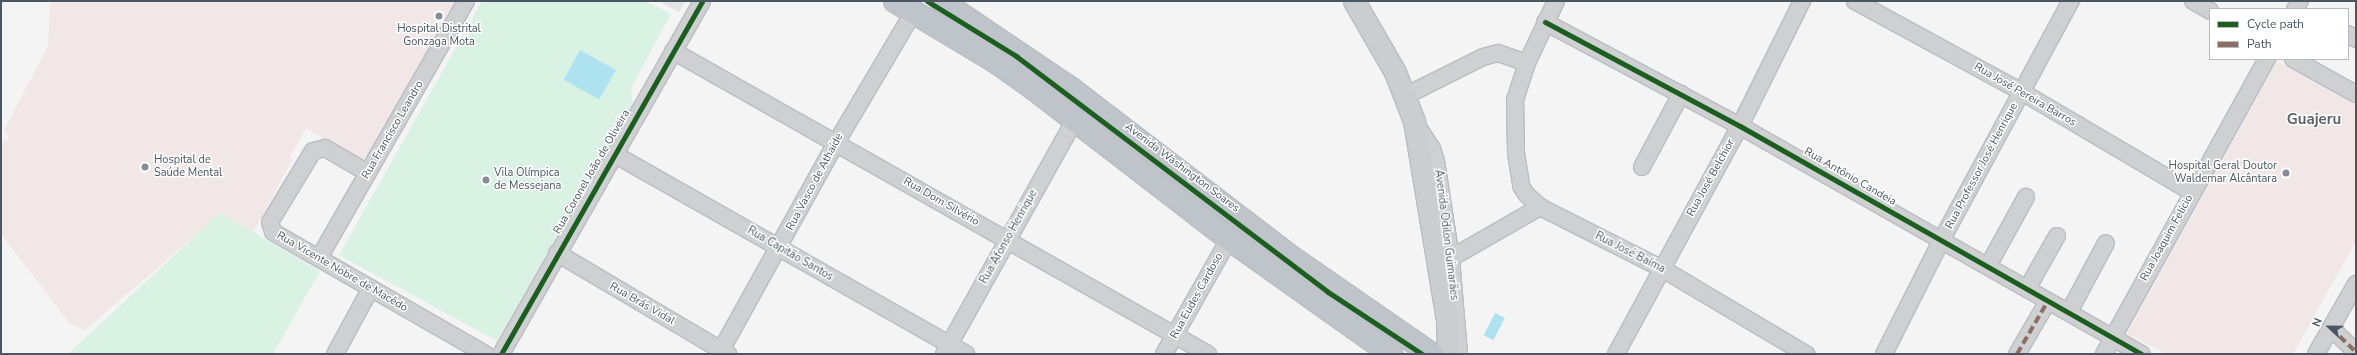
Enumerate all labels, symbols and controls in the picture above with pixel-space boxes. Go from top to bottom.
legend [2209,8,2349,60]
marker: Hospital Distrital Gonzaga Mota [433,10,445,22]
text: Cycle path [2247,16,2304,32]
place label: Hospital Distrital Gonzaga Mota [397,23,481,49]
text: Path [2247,36,2272,52]
street label: Rua José Pereira Barros [1972,60,2078,130]
street label: Rua Francisco Leandro [359,79,427,181]
street label: Rua Professor José Henrique [1943,101,2021,231]
street label: Rua Coronel João de Oliveira [551,108,633,236]
district label: Guajeru [2287,111,2341,129]
street label: Avenida Washington Soares [1122,121,1242,215]
street label: Rua Vasco de Athaíde [784,131,846,233]
street label: Rua José Belchior [1684,137,1738,219]
street label: Rua Antônio Candeia [1802,145,1898,209]
place label: Hospital de Saúde Mental [154,154,222,180]
place label: Hospital Geral Doutor Waldemar Alcântara [2169,160,2277,186]
marker: Hospital de Saúde Mental [139,161,151,173]
place label: Vila Olímpica de Messejana [494,167,561,193]
marker: Hospital Geral Doutor Waldemar Alcântara [2280,167,2292,179]
street label: Avenida Odilon Guimarães [1431,169,1461,301]
marker: Vila Olímpica de Messejana [481,175,491,185]
street label: Rua Dom Silvério [901,175,981,229]
street label: Rua Afonso Henrique [978,188,1040,286]
street label: Rua Joaquim Felício [2138,193,2196,283]
street label: Rua Capitão Santos [745,224,835,284]
street label: Rua Vicente Nobre de Macêdo [274,229,410,315]
street label: Rua José Baíma [1593,230,1667,276]
street label: Rua Eudes Cardoso [1168,251,1226,341]
street label: Rua Brás Vidal [607,280,677,328]
north arrow [2309,307,2349,347]
text: N [2309,316,2326,329]

